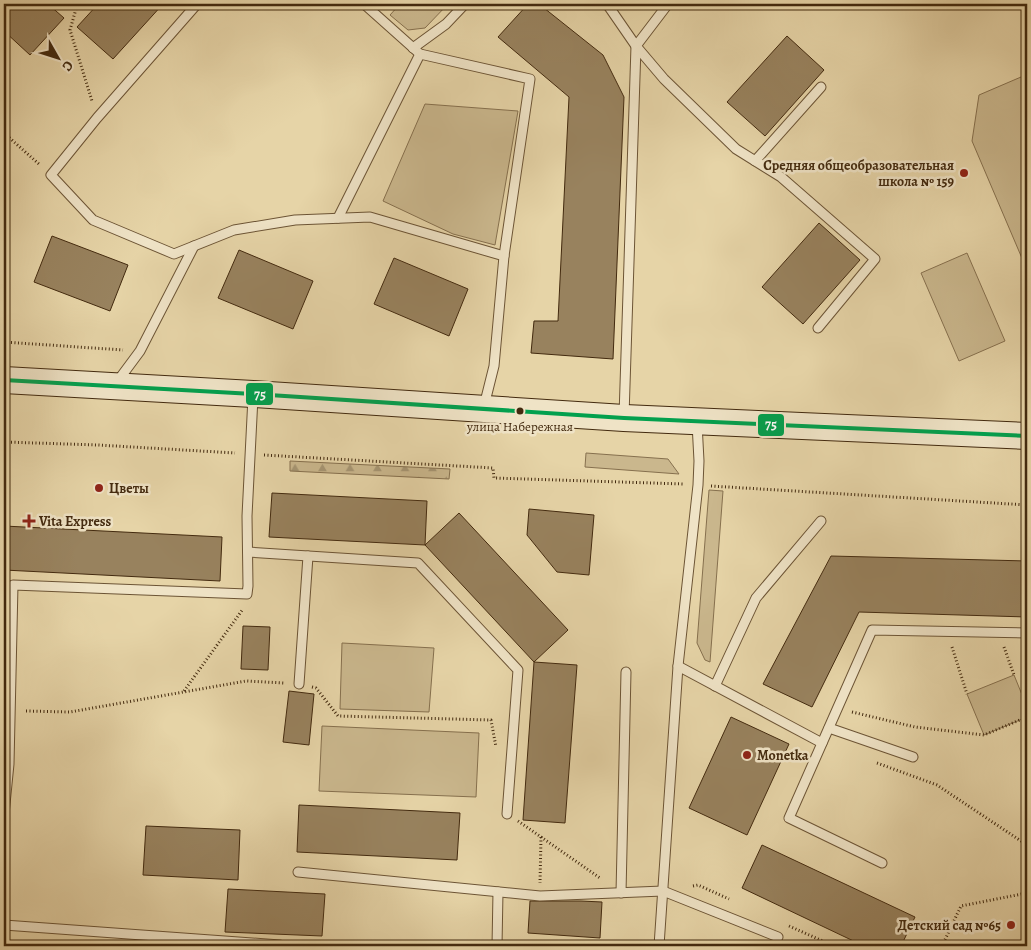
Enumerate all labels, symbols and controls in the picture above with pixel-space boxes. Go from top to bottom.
north arrow [32,32,82,82]
text: С [57,57,78,75]
place label: Средняя общеобразовательная школа № 159 [763,156,955,191]
marker: Средняя общеобразовательная школа № 159 [958,167,970,179]
line badge: 75 [245,382,274,406]
text: 75 [254,385,266,404]
marker: улица Набережная [515,406,525,416]
line badge: 75 [757,413,785,437]
text: 75 [765,415,777,434]
place label: улица Набережная [466,418,573,435]
place label: Цветы [109,479,149,498]
marker: Цветы [93,482,105,494]
place label: Vita Express [38,512,112,531]
marker: Vita Express [23,515,35,527]
place label: Monetka [757,746,809,765]
marker: Monetka [741,749,753,761]
place label: Детский сад №65 [898,916,1001,935]
marker: Детский сад №65 [1005,919,1017,931]

